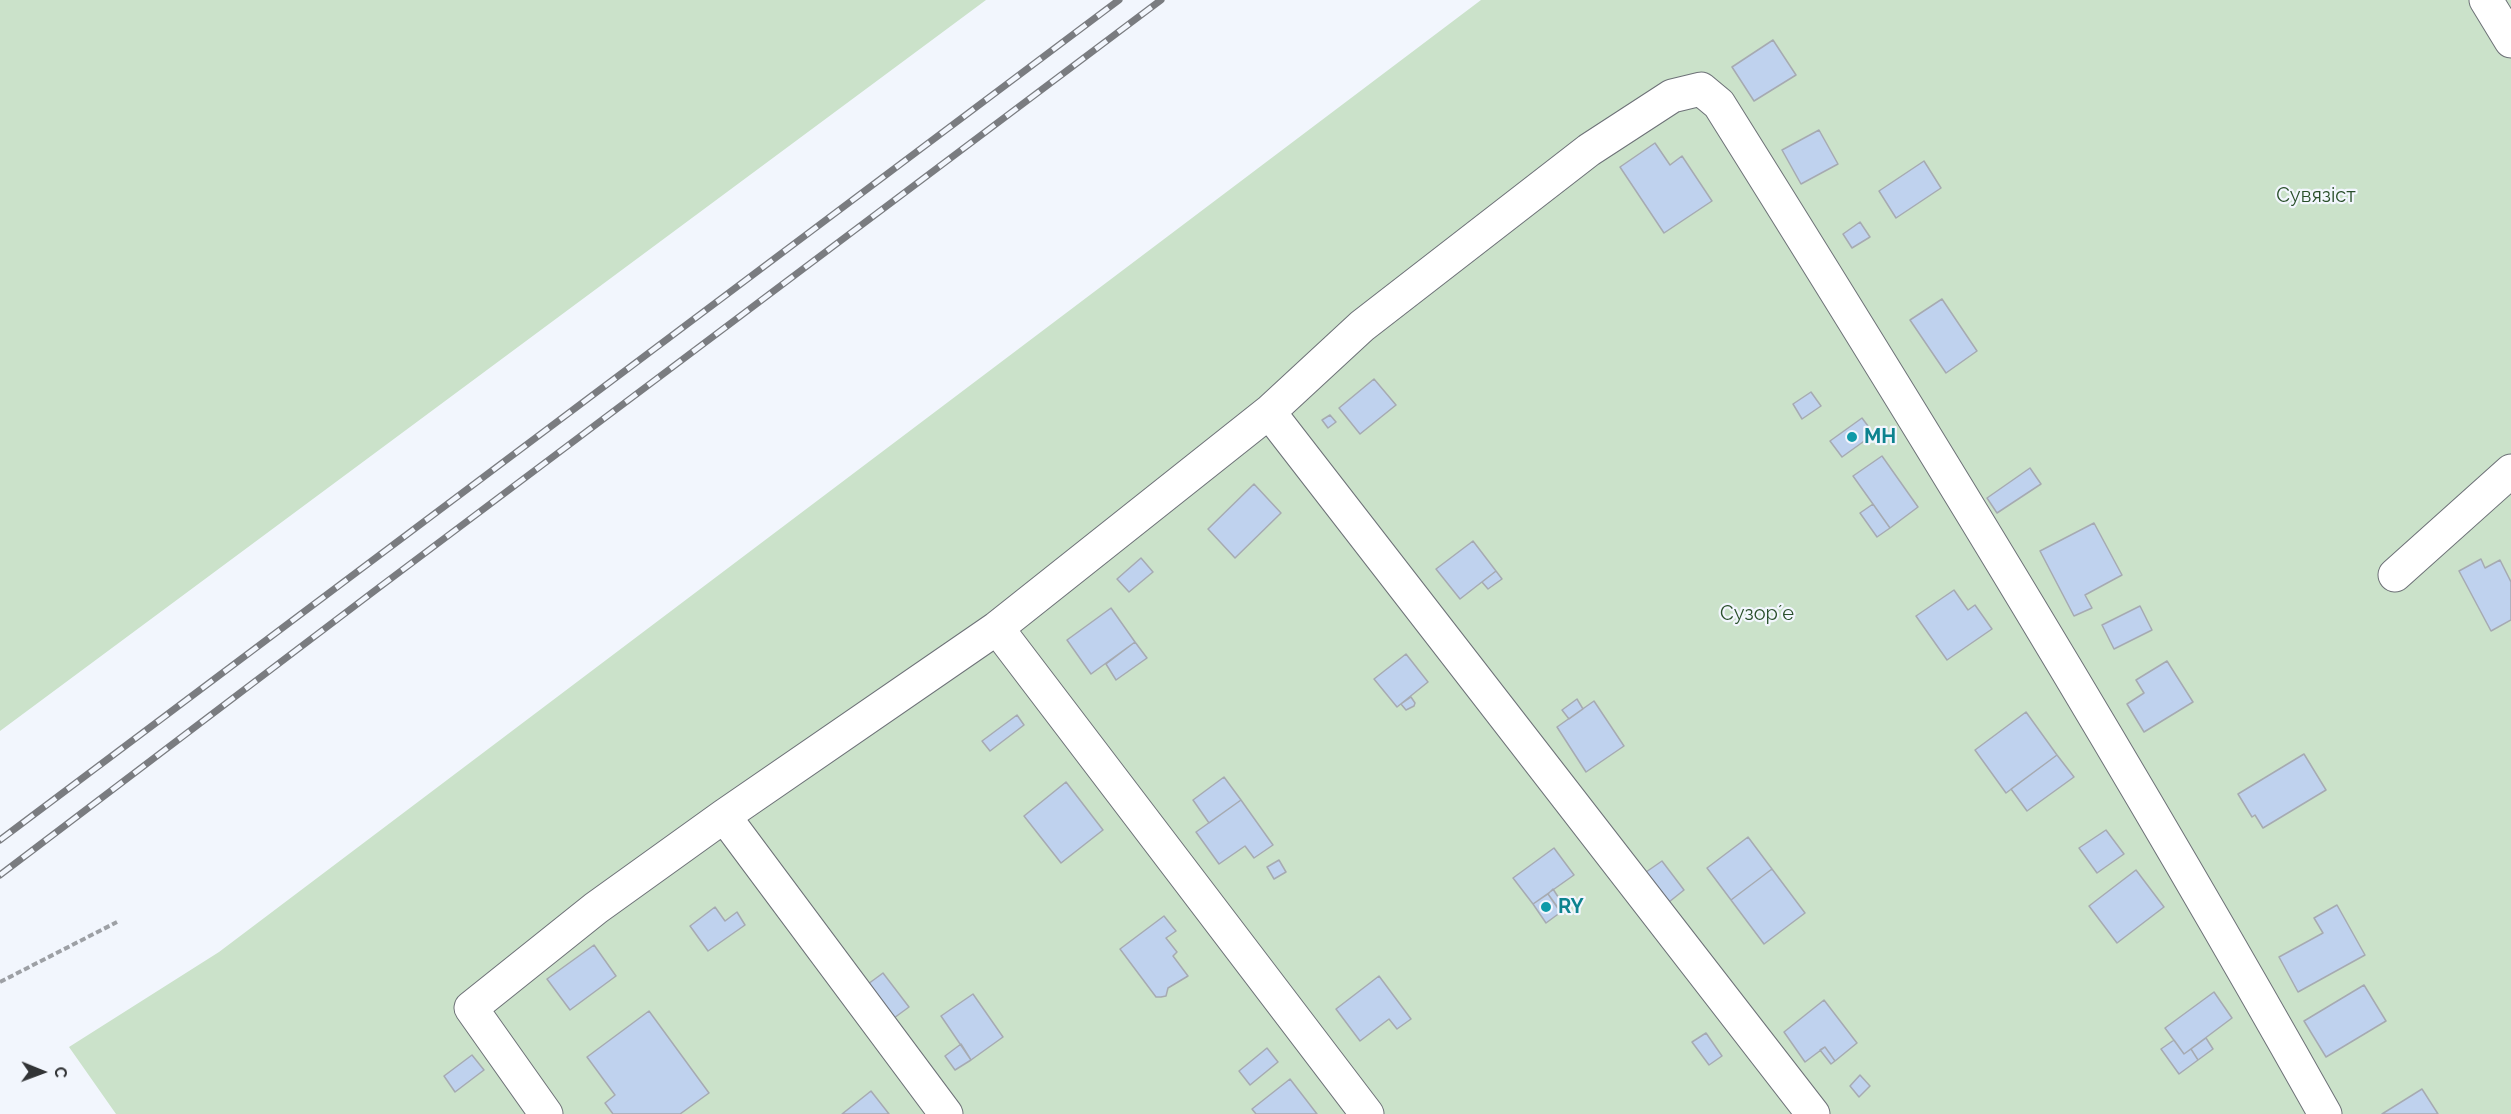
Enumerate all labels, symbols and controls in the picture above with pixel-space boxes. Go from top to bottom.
park label: Сувязіст [2276,184,2356,208]
place label: МН [1864,425,1896,449]
marker: МН [1845,430,1859,444]
park label: Сузорʼе [1720,602,1794,626]
place label: RY [1558,895,1584,919]
marker: RY [1539,900,1553,914]
north arrow [12,1042,72,1102]
text: С [51,1067,70,1078]

